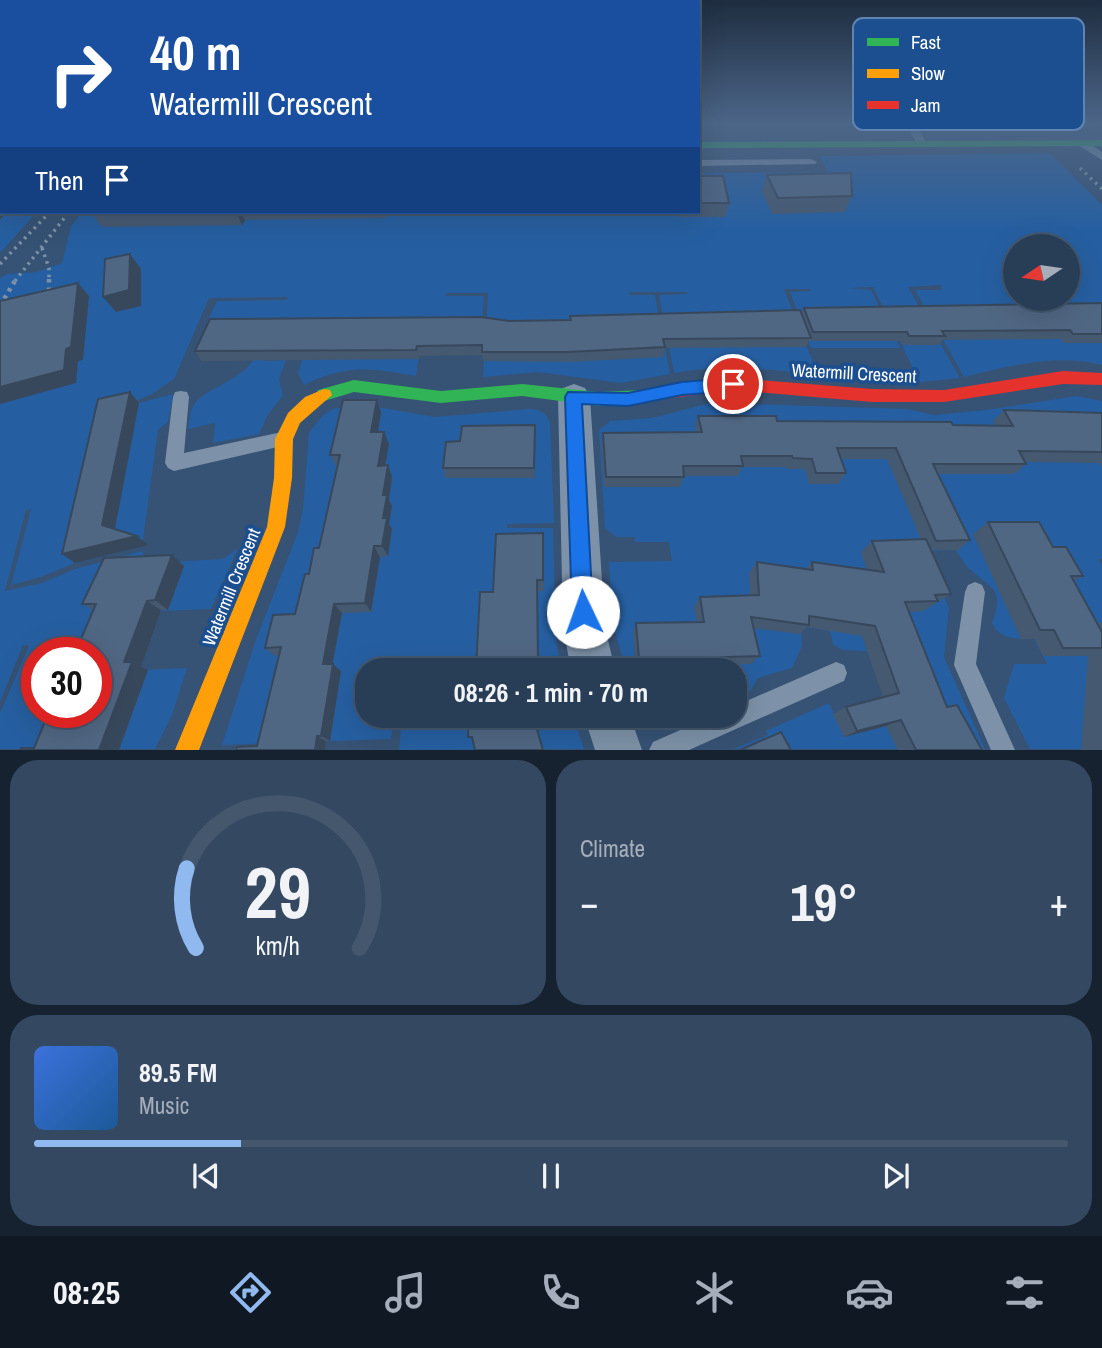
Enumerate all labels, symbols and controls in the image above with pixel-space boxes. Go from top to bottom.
legend [853,18,1084,130]
text: 40 m [150,19,242,85]
icon: right [35,28,126,119]
text: Fast [911,29,941,55]
text: Slow [911,60,946,86]
text: Watermill Crescent [150,82,372,125]
text: Jam [911,92,940,118]
icon: arrive [98,161,136,199]
text: Then [35,163,84,198]
north arrow [1003,234,1080,312]
map controls [1003,234,1080,311]
pin [703,354,763,414]
street label: Watermill Crescent [791,357,917,389]
icon: arrive [714,365,752,403]
street label: Watermill Crescent [196,524,266,650]
position arrow [546,575,620,649]
speed limit sign: 30 [21,637,112,728]
text: 08:26 · 1 min · 70 m [454,675,648,710]
text: Climate [580,833,645,864]
text: 29 [245,844,311,942]
text: 19° [790,867,858,937]
text: − [580,877,598,928]
text: + [1050,877,1068,928]
text: km/h [256,929,300,963]
text: 89.5 FM [139,1055,217,1090]
text: Music [139,1090,189,1121]
icon: previous [187,1157,225,1195]
icon: pause [532,1157,570,1195]
icon: next [877,1157,915,1195]
icon: directions [226,1268,275,1317]
icon: music [381,1268,430,1317]
icon: phone [536,1268,585,1317]
icon: climate [690,1268,739,1317]
icon: car [845,1268,894,1317]
icon: filters [1000,1268,1049,1317]
text: 08:25 [53,1271,120,1314]

